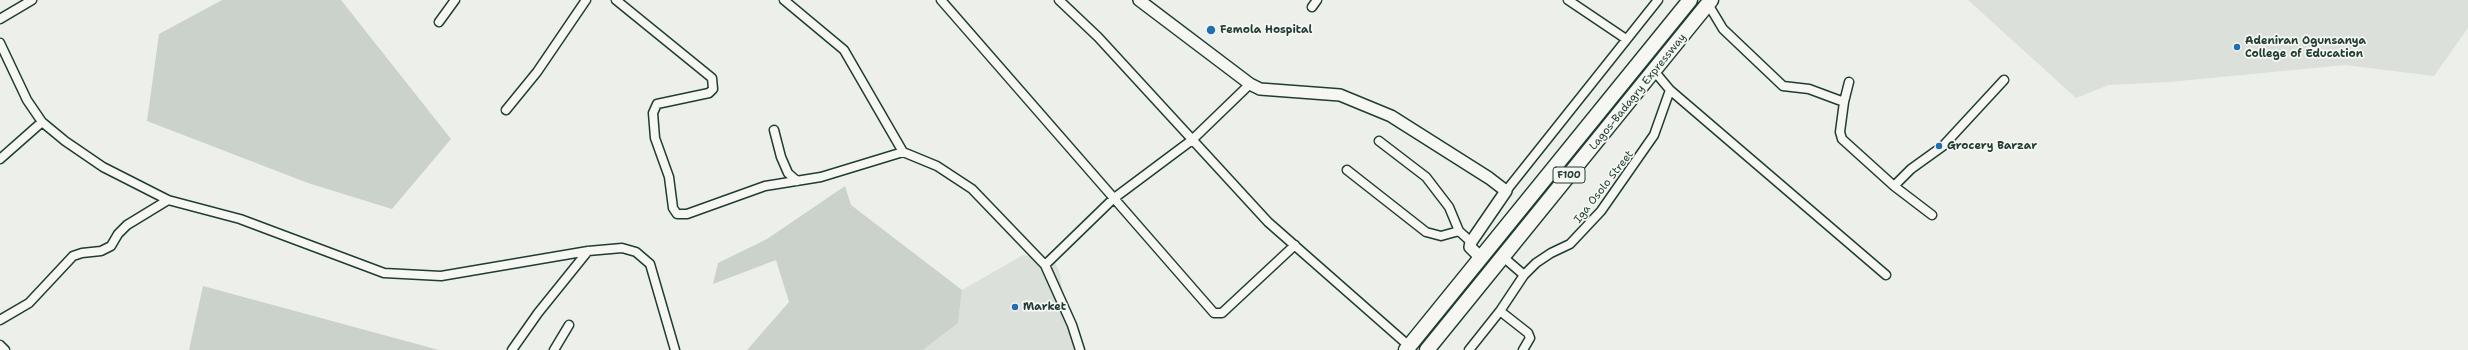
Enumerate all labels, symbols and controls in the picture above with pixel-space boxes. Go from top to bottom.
place label: Femola Hospital [1220,23,1312,37]
marker: Femola Hospital [1205,24,1217,36]
street label: Lagos-Badagry Expressway [1587,31,1689,153]
place label: Adeniran Ogunsanya College of Education [2245,34,2366,60]
marker: Adeniran Ogunsanya College of Education [2232,42,2242,52]
place label: Grocery Barzar [1947,139,2037,153]
marker: Grocery Barzar [1934,141,1944,151]
street label: Iga Osolo Street [1572,148,1636,226]
road number: F100 [1553,167,1585,183]
place label: Market [1023,300,1066,314]
marker: Market [1010,302,1020,312]

